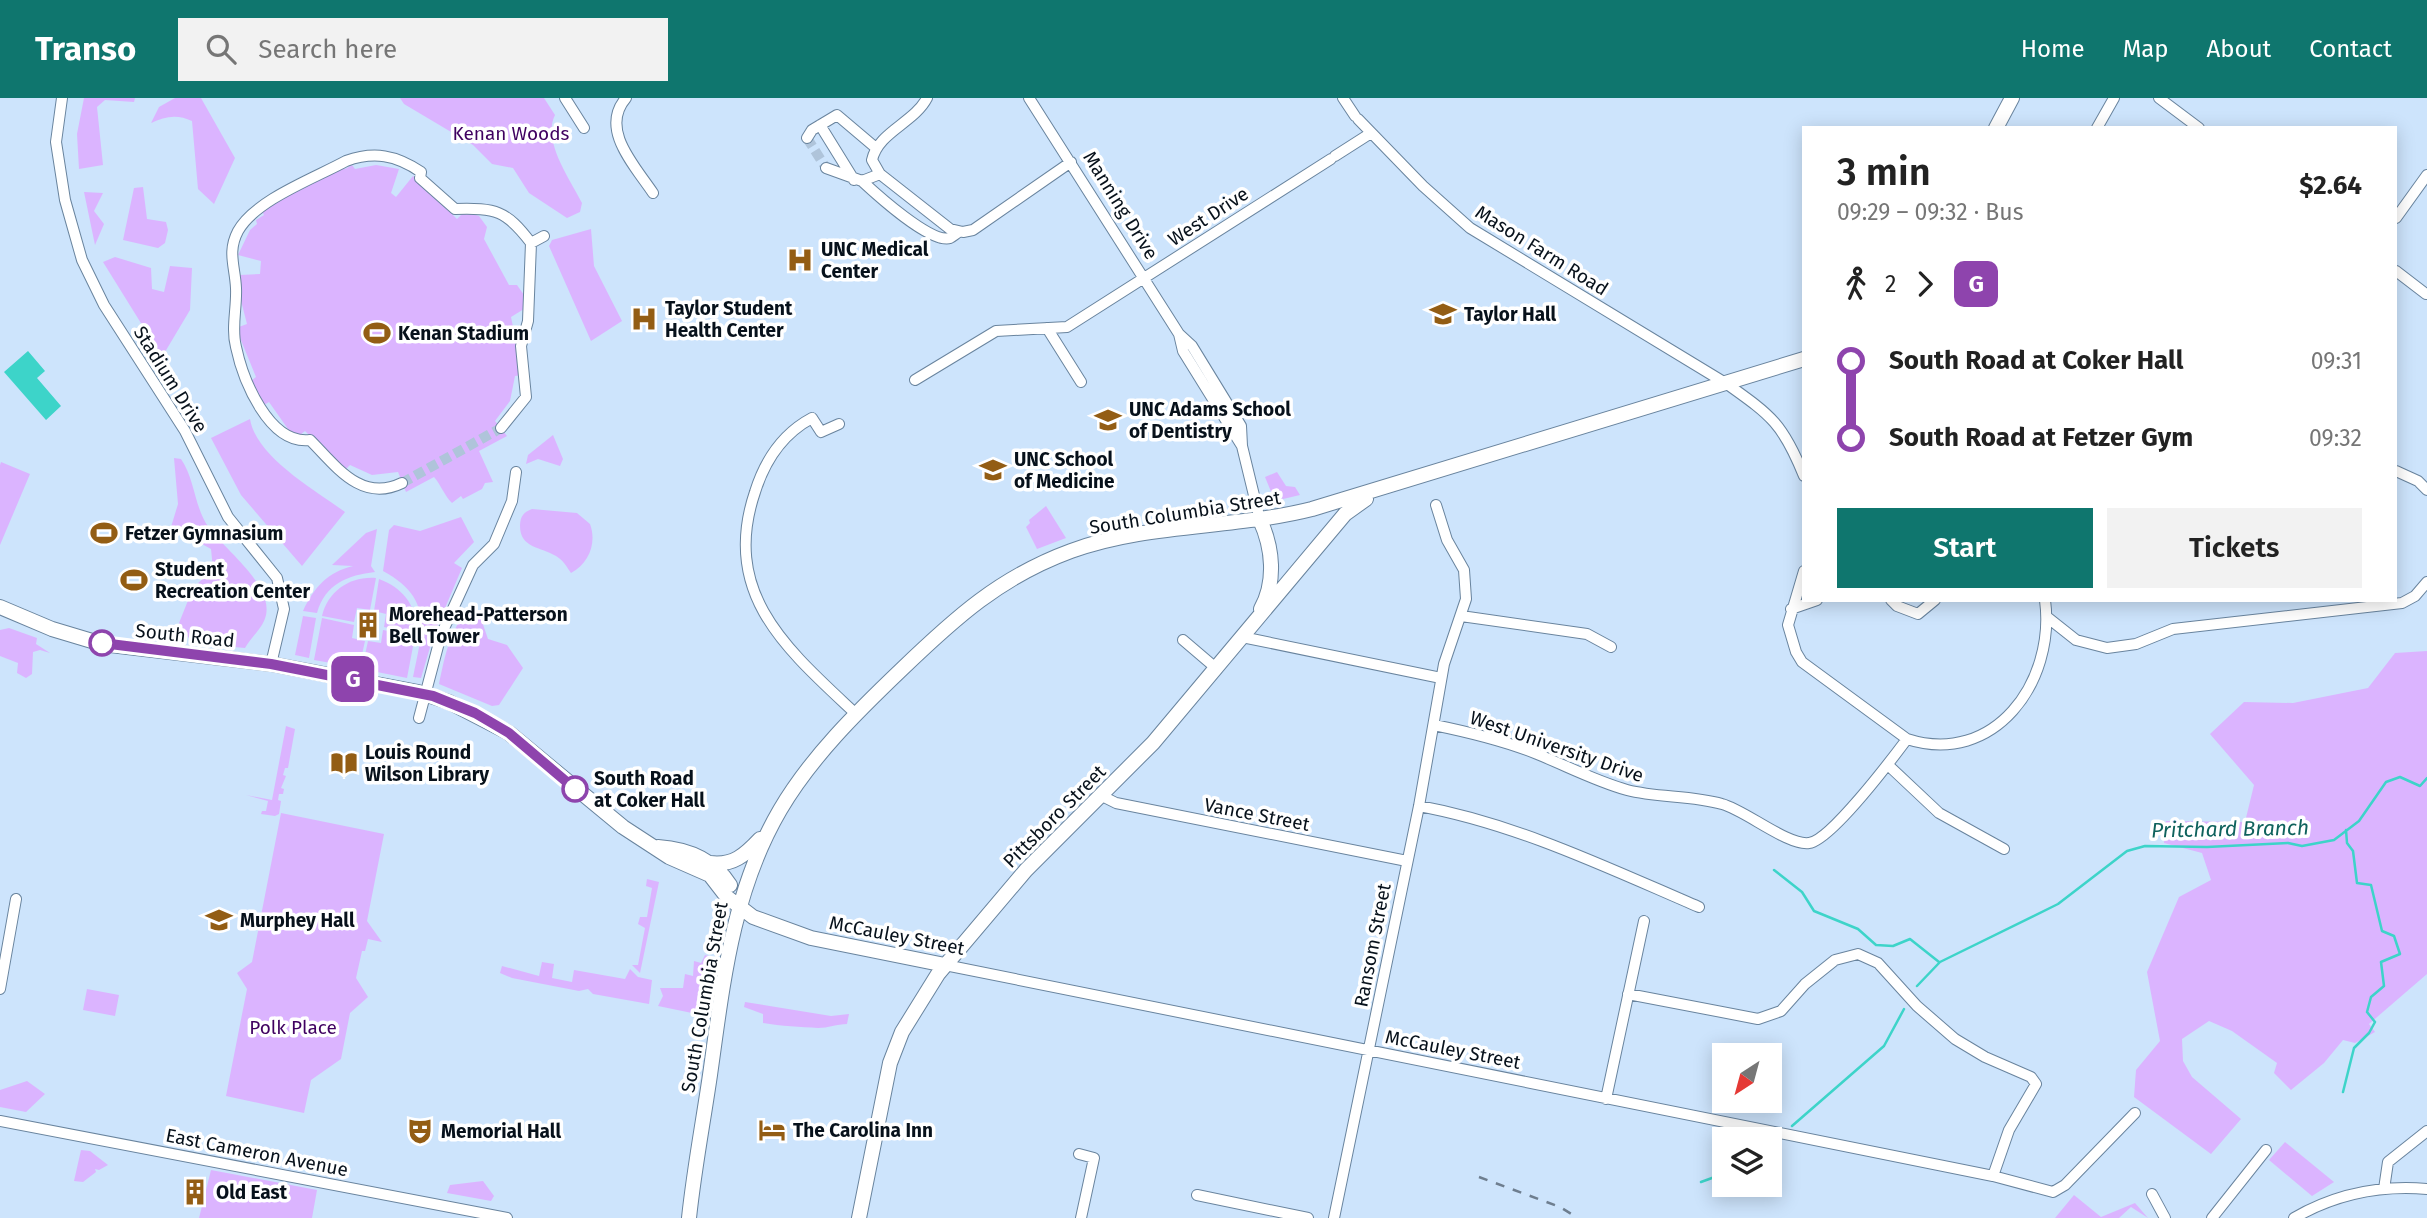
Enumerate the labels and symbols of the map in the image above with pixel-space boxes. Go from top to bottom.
park label: Kenan Woods [453,122,570,145]
street label: Manning Drive [1078,147,1163,264]
street label: West Drive [1164,182,1253,251]
street label: Mason Farm Road [1471,200,1612,300]
place label: UNC Medical Center [821,238,929,283]
hospital icon: UNC Medical Center [785,245,815,275]
place label: Taylor Student Health Center [665,297,793,342]
school or university icon: Taylor Hall [1428,299,1458,329]
place label: Taylor Hall [1464,303,1557,326]
hospital icon: Taylor Student Health Center [629,304,659,334]
sports icon: Kenan Stadium [362,318,392,348]
street label: Stadium Drive [129,322,212,437]
place label: Kenan Stadium [398,322,529,345]
place label: UNC Adams School of Dentistry [1129,398,1291,443]
school or university icon: UNC Adams School of Dentistry [1093,405,1123,435]
place label: UNC School of Medicine [1014,448,1114,493]
school or university icon: UNC School of Medicine [978,455,1008,485]
street label: South Columbia Street [1088,486,1283,539]
sports icon: Fetzer Gymnasium [89,518,119,548]
place label: Fetzer Gymnasium [125,522,283,545]
place label: Student Recreation Center [155,558,311,603]
sports icon: Student Recreation Center [119,565,149,595]
place label: Morehead-Patterson Bell Tower [389,603,568,648]
building icon: Morehead-Patterson Bell Tower [353,610,383,640]
street label: South Road [134,619,236,652]
unlabelled marker [89,630,115,656]
line badge: G [330,656,376,702]
street label: West University Drive [1467,706,1647,787]
place label: Louis Round Wilson Library [365,741,489,786]
library icon: Louis Round Wilson Library [329,748,359,778]
street label: Pittsboro Street [998,760,1111,873]
place label: South Road at Coker Hall [594,767,705,812]
marker: South Road at Coker Hall [562,776,588,802]
street label: Vance Street [1202,793,1312,836]
water label: Pritchard Branch [2151,815,2309,843]
street label: Ransom Street [1349,881,1396,1009]
street label: South Columbia Street [676,900,733,1094]
school or university icon: Murphey Hall [204,905,234,935]
place label: Murphey Hall [240,909,355,932]
street label: McCauley Street [827,911,967,960]
park label: Polk Place [249,1016,337,1039]
street label: McCauley Street [1383,1025,1523,1074]
north arrow [1712,1043,1782,1113]
hotel icon: The Carolina Inn [757,1115,787,1145]
theatre icon: Memorial Hall [405,1116,435,1146]
place label: The Carolina Inn [793,1119,933,1142]
place label: Memorial Hall [441,1120,561,1143]
street label: East Cameron Avenue [164,1124,350,1181]
building icon: Old East [180,1177,210,1207]
place label: Old East [216,1181,288,1204]

